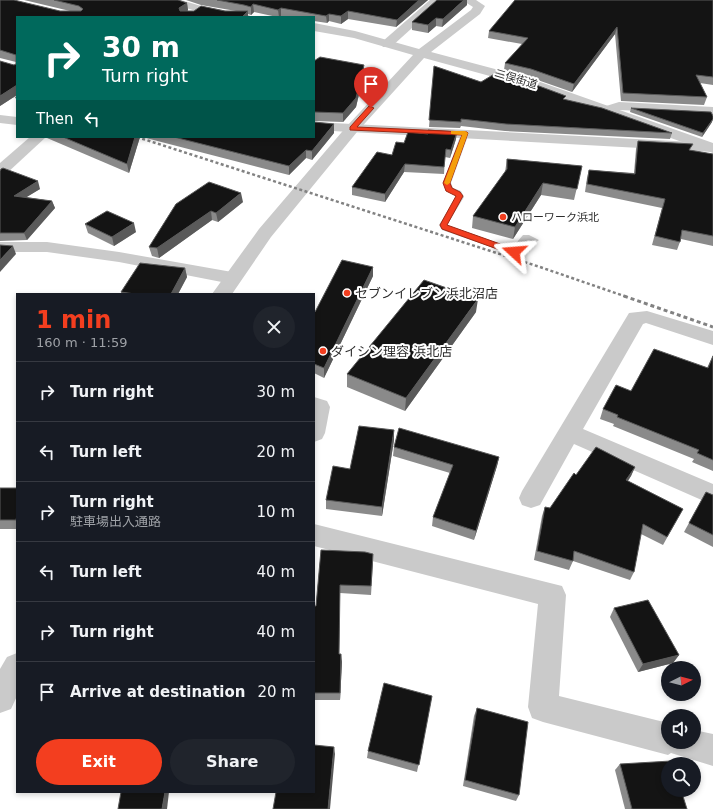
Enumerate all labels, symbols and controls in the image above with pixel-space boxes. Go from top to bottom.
text: 30 m [102,31,180,64]
icon: right [36,32,88,84]
text: Turn right [102,65,188,86]
street label: 二俣街道 [493,66,539,92]
pin [354,67,388,108]
icon: arrive [360,73,382,95]
icon: left [81,108,103,130]
text: Then [36,110,73,128]
place label: ハローワーク浜北 [511,211,599,224]
marker: ハローワーク浜北 [498,212,508,222]
position arrow [493,231,535,273]
place label: セブンイレブン浜北沼店 [355,286,498,301]
marker: セブンイレブン浜北沼店 [342,288,352,298]
text: 1 min [36,306,111,334]
button: close [253,306,295,348]
text: 160 m · 11:59 [36,335,127,350]
place label: ダイシン理容 浜北店 [331,344,452,359]
marker: ダイシン理容 浜北店 [318,346,328,356]
icon: right [36,381,58,403]
text: Turn right [70,383,154,401]
text: 30 m [257,383,295,401]
icon: left [36,441,58,463]
text: Turn left [70,443,142,461]
text: 20 m [257,443,295,461]
text: Turn right [70,493,154,511]
icon: right [36,501,58,523]
text: 10 m [257,503,295,521]
text: 駐車場出入通路 [70,514,161,529]
icon: left [36,561,58,583]
text: Turn left [70,563,142,581]
text: 40 m [257,563,295,581]
icon: right [36,621,58,643]
text: Turn right [70,623,154,641]
text: 40 m [257,623,295,641]
north arrow [661,661,701,701]
map controls [661,661,701,797]
icon: arrive [36,681,58,703]
text: Arrive at destination [70,683,245,701]
text: 20 m [257,683,296,701]
button: sound [661,709,701,749]
button: Exit [36,739,162,785]
button: Share [170,739,295,785]
button: search [661,757,701,797]

